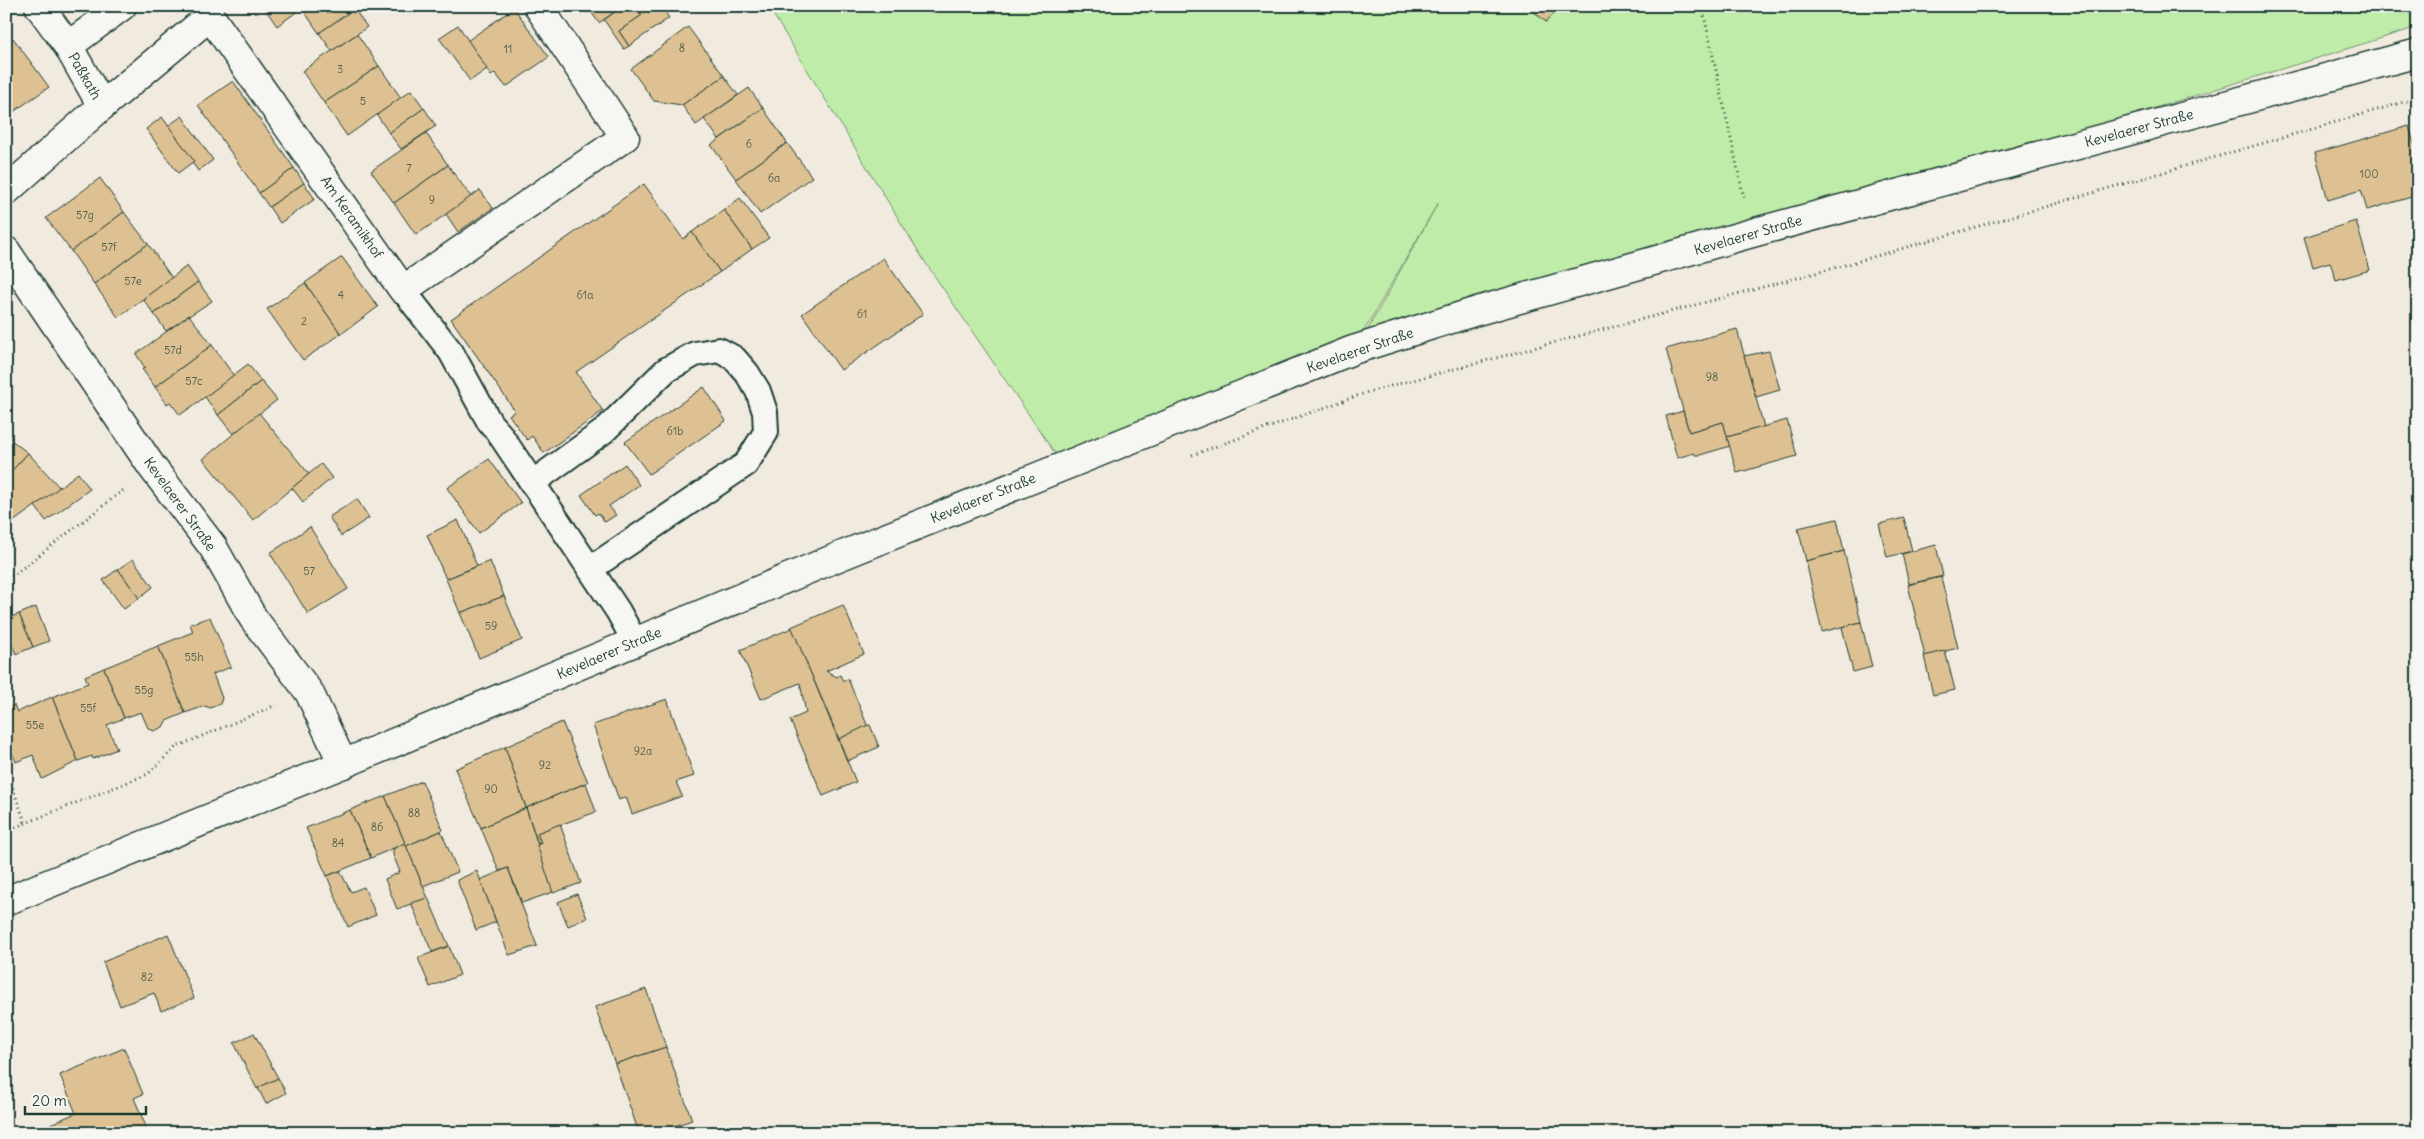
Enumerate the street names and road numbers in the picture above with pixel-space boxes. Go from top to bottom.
street label: Paßkath [64,49,106,103]
street label: Kevelaerer Straße [2083,105,2195,151]
street label: Am Keramikhof [317,172,387,262]
street label: Kevelaerer Straße [1692,211,1804,259]
street label: Kevelaerer Straße [1304,323,1416,377]
street label: Kevelaerer Straße [140,454,220,554]
street label: Kevelaerer Straße [928,469,1038,527]
street label: Kevelaerer Straße [554,623,664,683]

